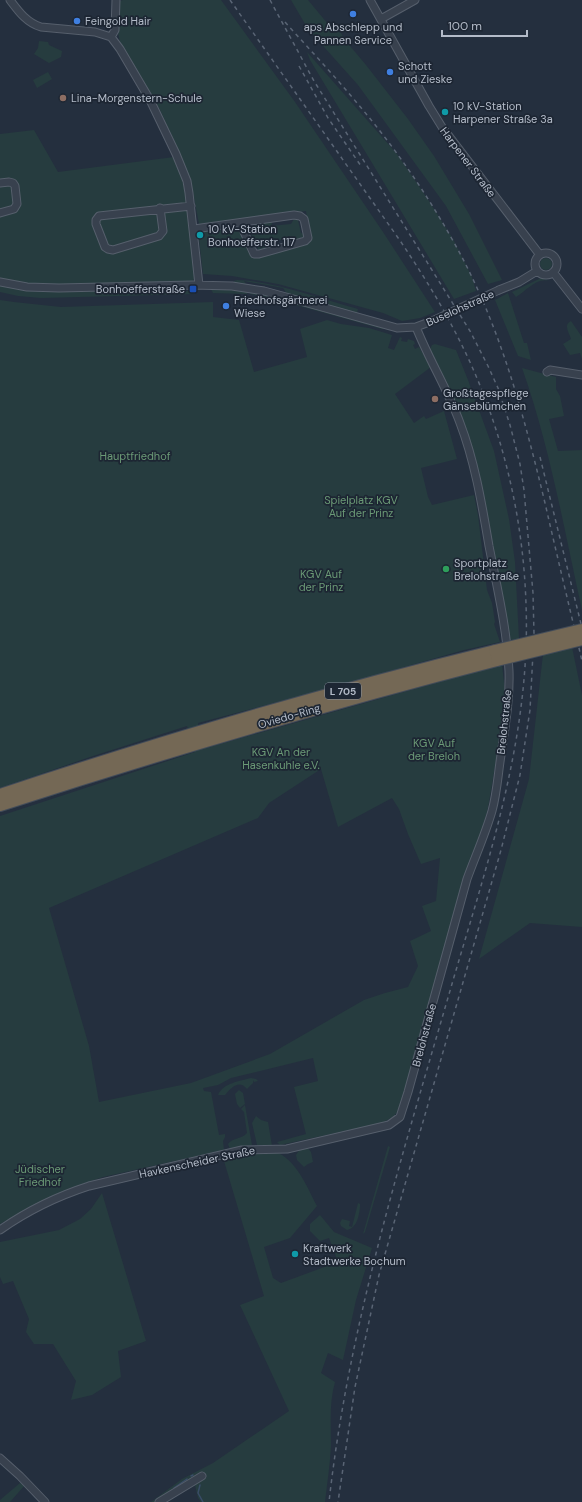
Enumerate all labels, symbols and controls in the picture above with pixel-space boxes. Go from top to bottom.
marker: aps Abschlepp und Pannen Service [348,9,358,19]
scale bar [442,12,527,38]
place label: Feingold Hair [85,14,151,28]
marker: Feingold Hair [72,16,82,26]
text: 100 m [448,18,482,34]
place label: aps Abschlepp und Pannen Service [304,20,402,47]
place label: Schott und Zieske [398,59,452,86]
marker: Schott und Zieske [385,67,395,77]
place label: Lina-Morgenstern-Schule [71,91,202,105]
marker: Lina-Morgenstern-Schule [58,93,68,103]
place label: 10 kV-Station Harpener Straße 3a [453,99,553,126]
marker: 10 kV-Station Harpener Straße 3a [440,107,450,117]
street label: Harpener Straße [437,124,499,200]
place label: 10 kV-Station Bonhoefferstr. 117 [208,222,295,249]
marker: 10 kV-Station Bonhoefferstr. 117 [195,230,205,240]
place label: Bonhoefferstraße [96,282,185,296]
marker: Bonhoefferstraße [188,284,198,294]
street label: Buselohstraße [424,287,496,329]
place label: Friedhofsgärtnerei Wiese [234,293,327,320]
marker: Friedhofsgärtnerei Wiese [221,301,231,311]
place label: Großtagespflege Gänseblümchen [443,386,528,413]
marker: Großtagespflege Gänseblümchen [430,394,440,404]
park label: Hauptfriedhof [100,449,171,463]
park label: Spielplatz KGV Auf der Prinz [324,493,398,520]
place label: Sportplatz Brelohstraße [454,556,519,583]
marker: Sportplatz Brelohstraße [441,564,451,574]
park label: KGV Auf der Prinz [299,567,343,594]
road number: L 705 [325,683,361,699]
street label: Brelohstraße [494,689,514,755]
street label: Oviedo-Ring [256,700,322,732]
park label: KGV Auf der Breloh [408,736,460,763]
park label: KGV An der Hasenkuhle e.V. [242,745,320,772]
street label: Brelohstraße [409,1002,439,1068]
street label: Havkenscheider Straße [138,1143,256,1181]
park label: Jüdischer Friedhof [15,1162,65,1189]
place label: Kraftwerk Stadtwerke Bochum [303,1241,406,1268]
marker: Kraftwerk Stadtwerke Bochum [290,1249,300,1259]

